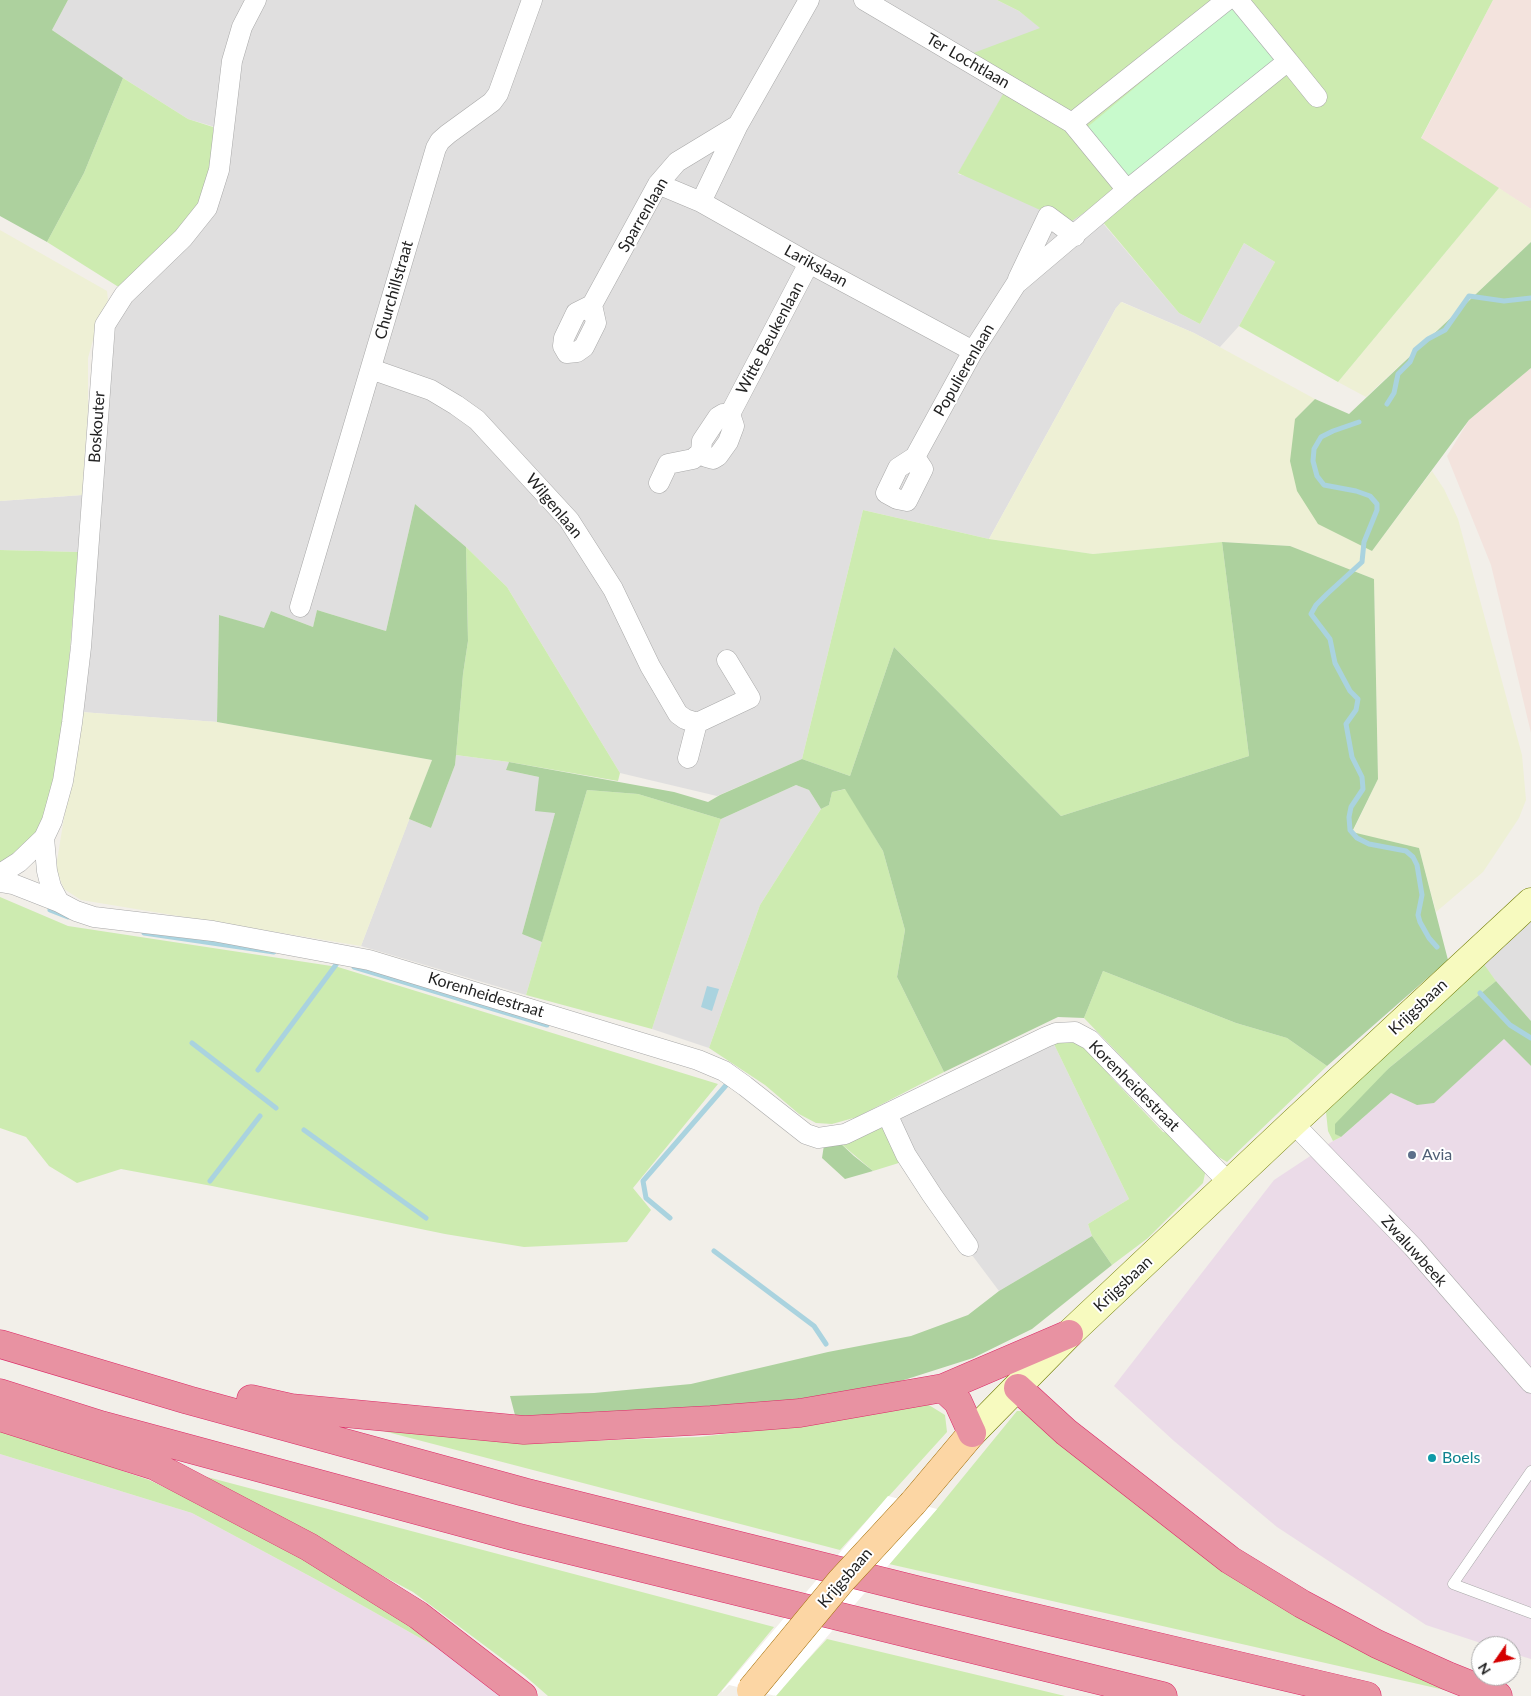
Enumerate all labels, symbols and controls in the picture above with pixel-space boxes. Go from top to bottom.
street label: Ter Lochtlaan [923,29,1013,93]
street label: Sparrenlaan [614,174,672,256]
street label: Churchillstraat [371,238,417,342]
street label: Larikslaan [781,241,851,291]
street label: Witte Beukenlaan [732,278,808,398]
street label: Populierenlaan [930,320,998,420]
street label: Boskouter [85,390,109,464]
street label: Wilgenlaan [521,470,587,542]
street label: Korenheidestraat [426,968,546,1022]
street label: Krijgsbaan [1385,975,1451,1039]
street label: Korenheidestraat [1085,1037,1183,1135]
place label: Avia [1422,1145,1452,1165]
marker: Avia [1406,1149,1418,1161]
street label: Zwaluwbeek [1377,1212,1451,1290]
street label: Krijgsbaan [1090,1252,1156,1316]
place label: Boels [1442,1448,1480,1468]
marker: Boels [1426,1452,1438,1464]
street label: Krijgsbaan [814,1544,876,1612]
north arrow [1471,1636,1521,1686]
text: N [1474,1660,1494,1678]

